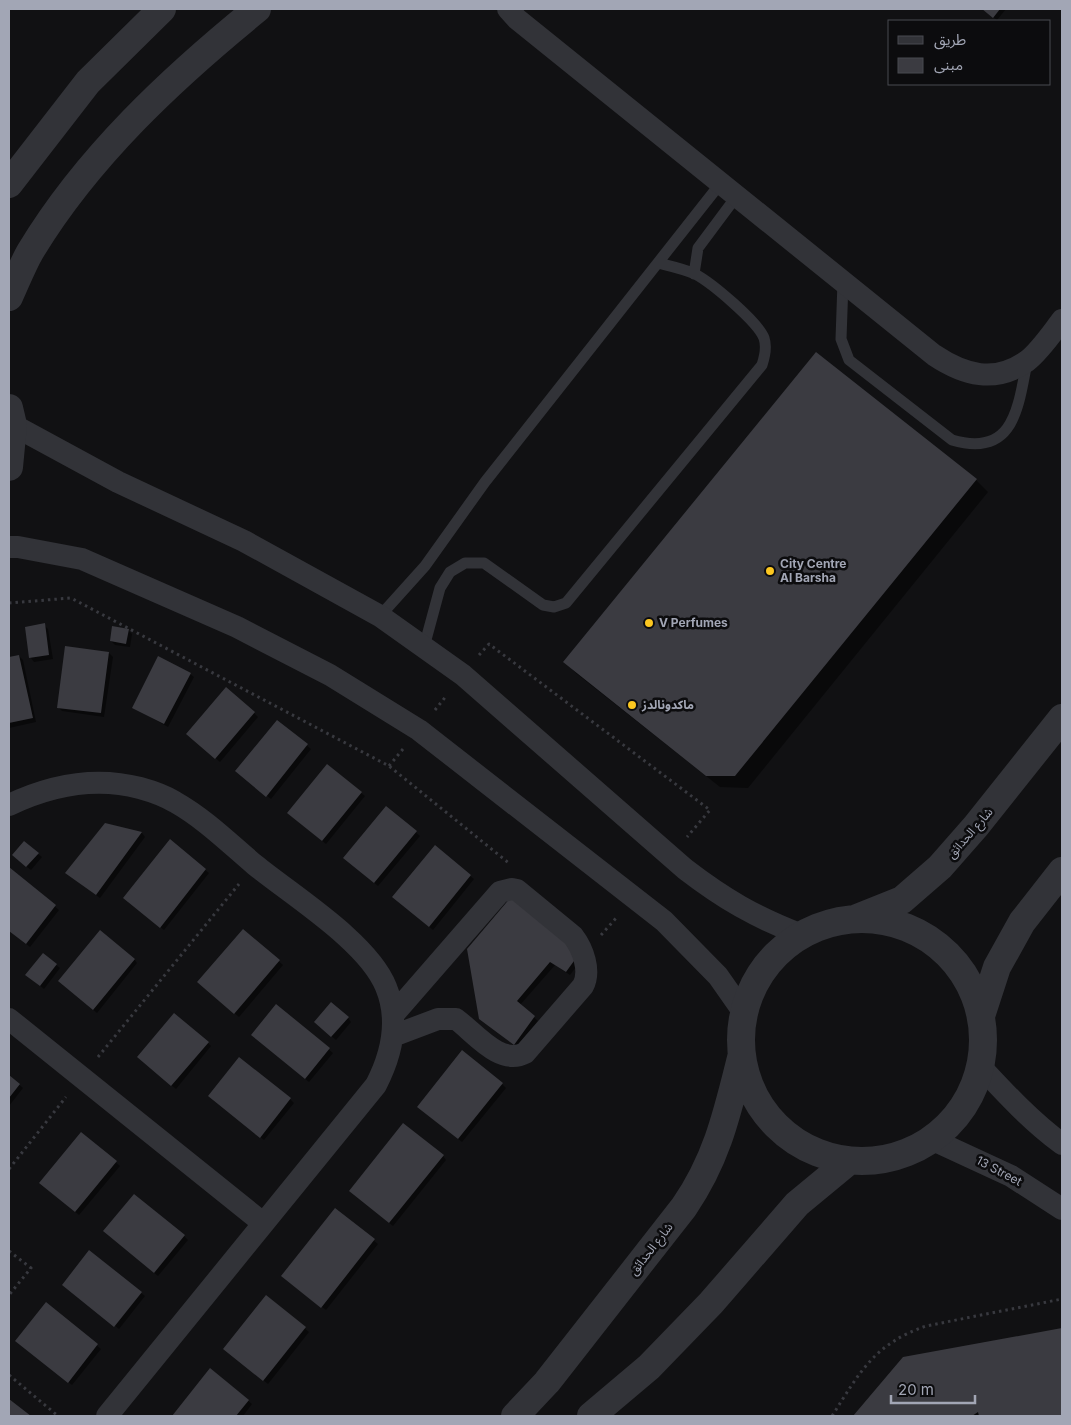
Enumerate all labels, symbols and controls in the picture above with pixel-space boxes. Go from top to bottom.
legend [888,20,1051,85]
text: طريق [934,30,966,50]
text: مبنى [934,55,963,74]
place label: City Centre Al Barsha [780,556,847,585]
marker: City Centre Al Barsha [764,565,776,577]
place label: V Perfumes [659,615,728,630]
marker: V Perfumes [643,617,655,629]
place label: ماكدونالدز [641,697,694,712]
marker: ماكدونالدز [626,699,638,711]
street label: شارع الحدائق [943,804,997,863]
street label: 13 Street [974,1152,1025,1189]
street label: شارع الحدائق [625,1219,677,1279]
scale bar [891,1372,975,1404]
text: 20 m [898,1380,934,1399]

